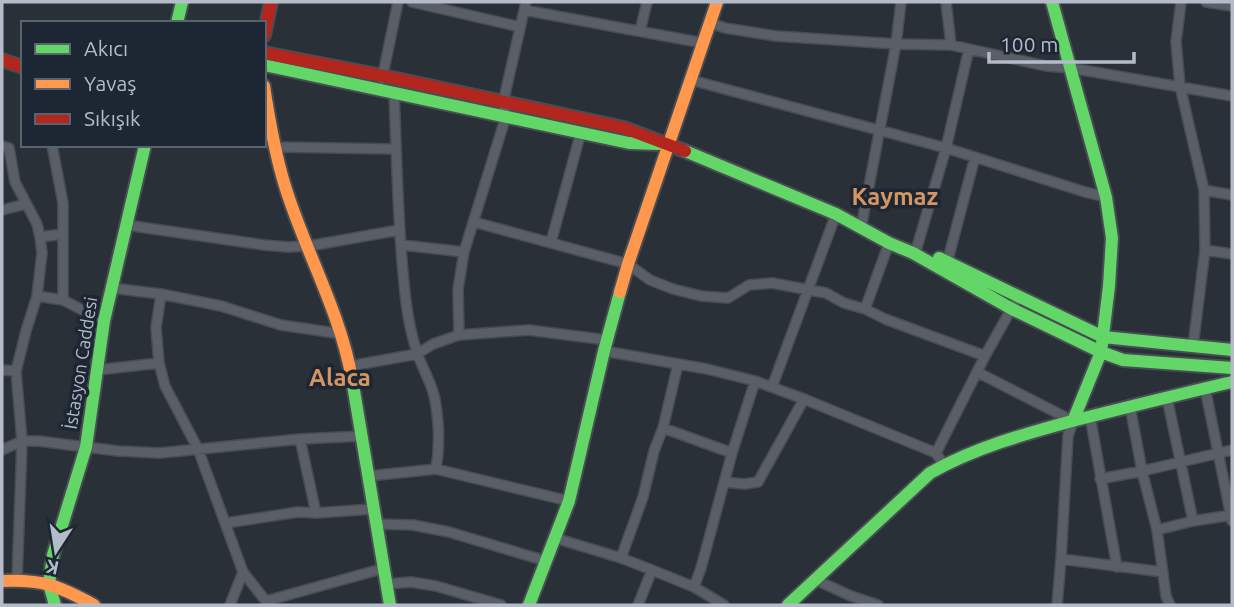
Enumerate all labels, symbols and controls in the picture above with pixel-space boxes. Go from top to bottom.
legend [21,21,266,147]
scale bar [989,21,1134,65]
text: 100 m [1000,32,1058,56]
text: Akıcı [84,36,128,60]
text: Yavaş [84,71,136,95]
text: Sıkışık [84,106,141,130]
district label: Kaymaz [852,183,938,210]
street label: İstasyon Caddesi [60,295,100,430]
district label: Alaca [309,364,371,391]
north arrow [21,516,91,586]
text: K [44,555,61,580]

